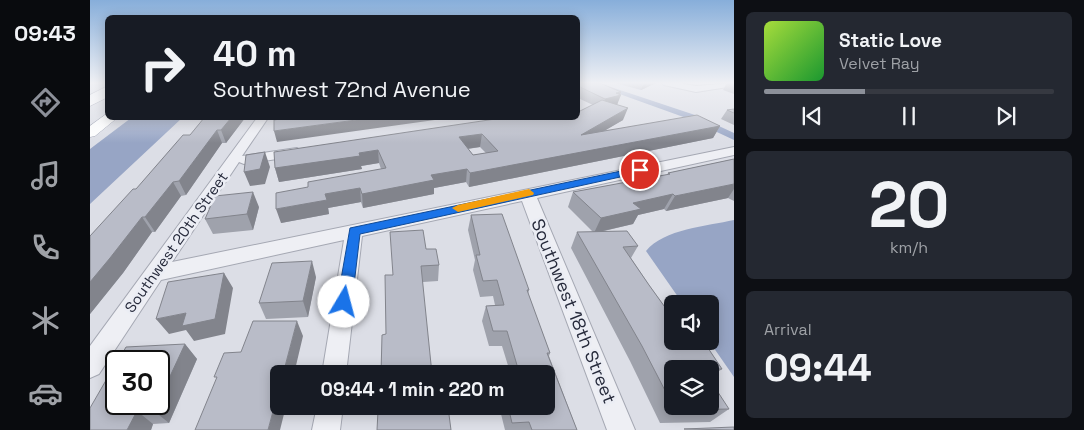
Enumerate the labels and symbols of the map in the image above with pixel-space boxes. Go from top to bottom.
pin [619,149,661,191]
street label: Southwest 20th Street [120,168,232,316]
street label: Southwest 18th Street [526,215,622,407]
position arrow [317,275,369,327]
speed limit sign: 30 [105,350,170,415]

